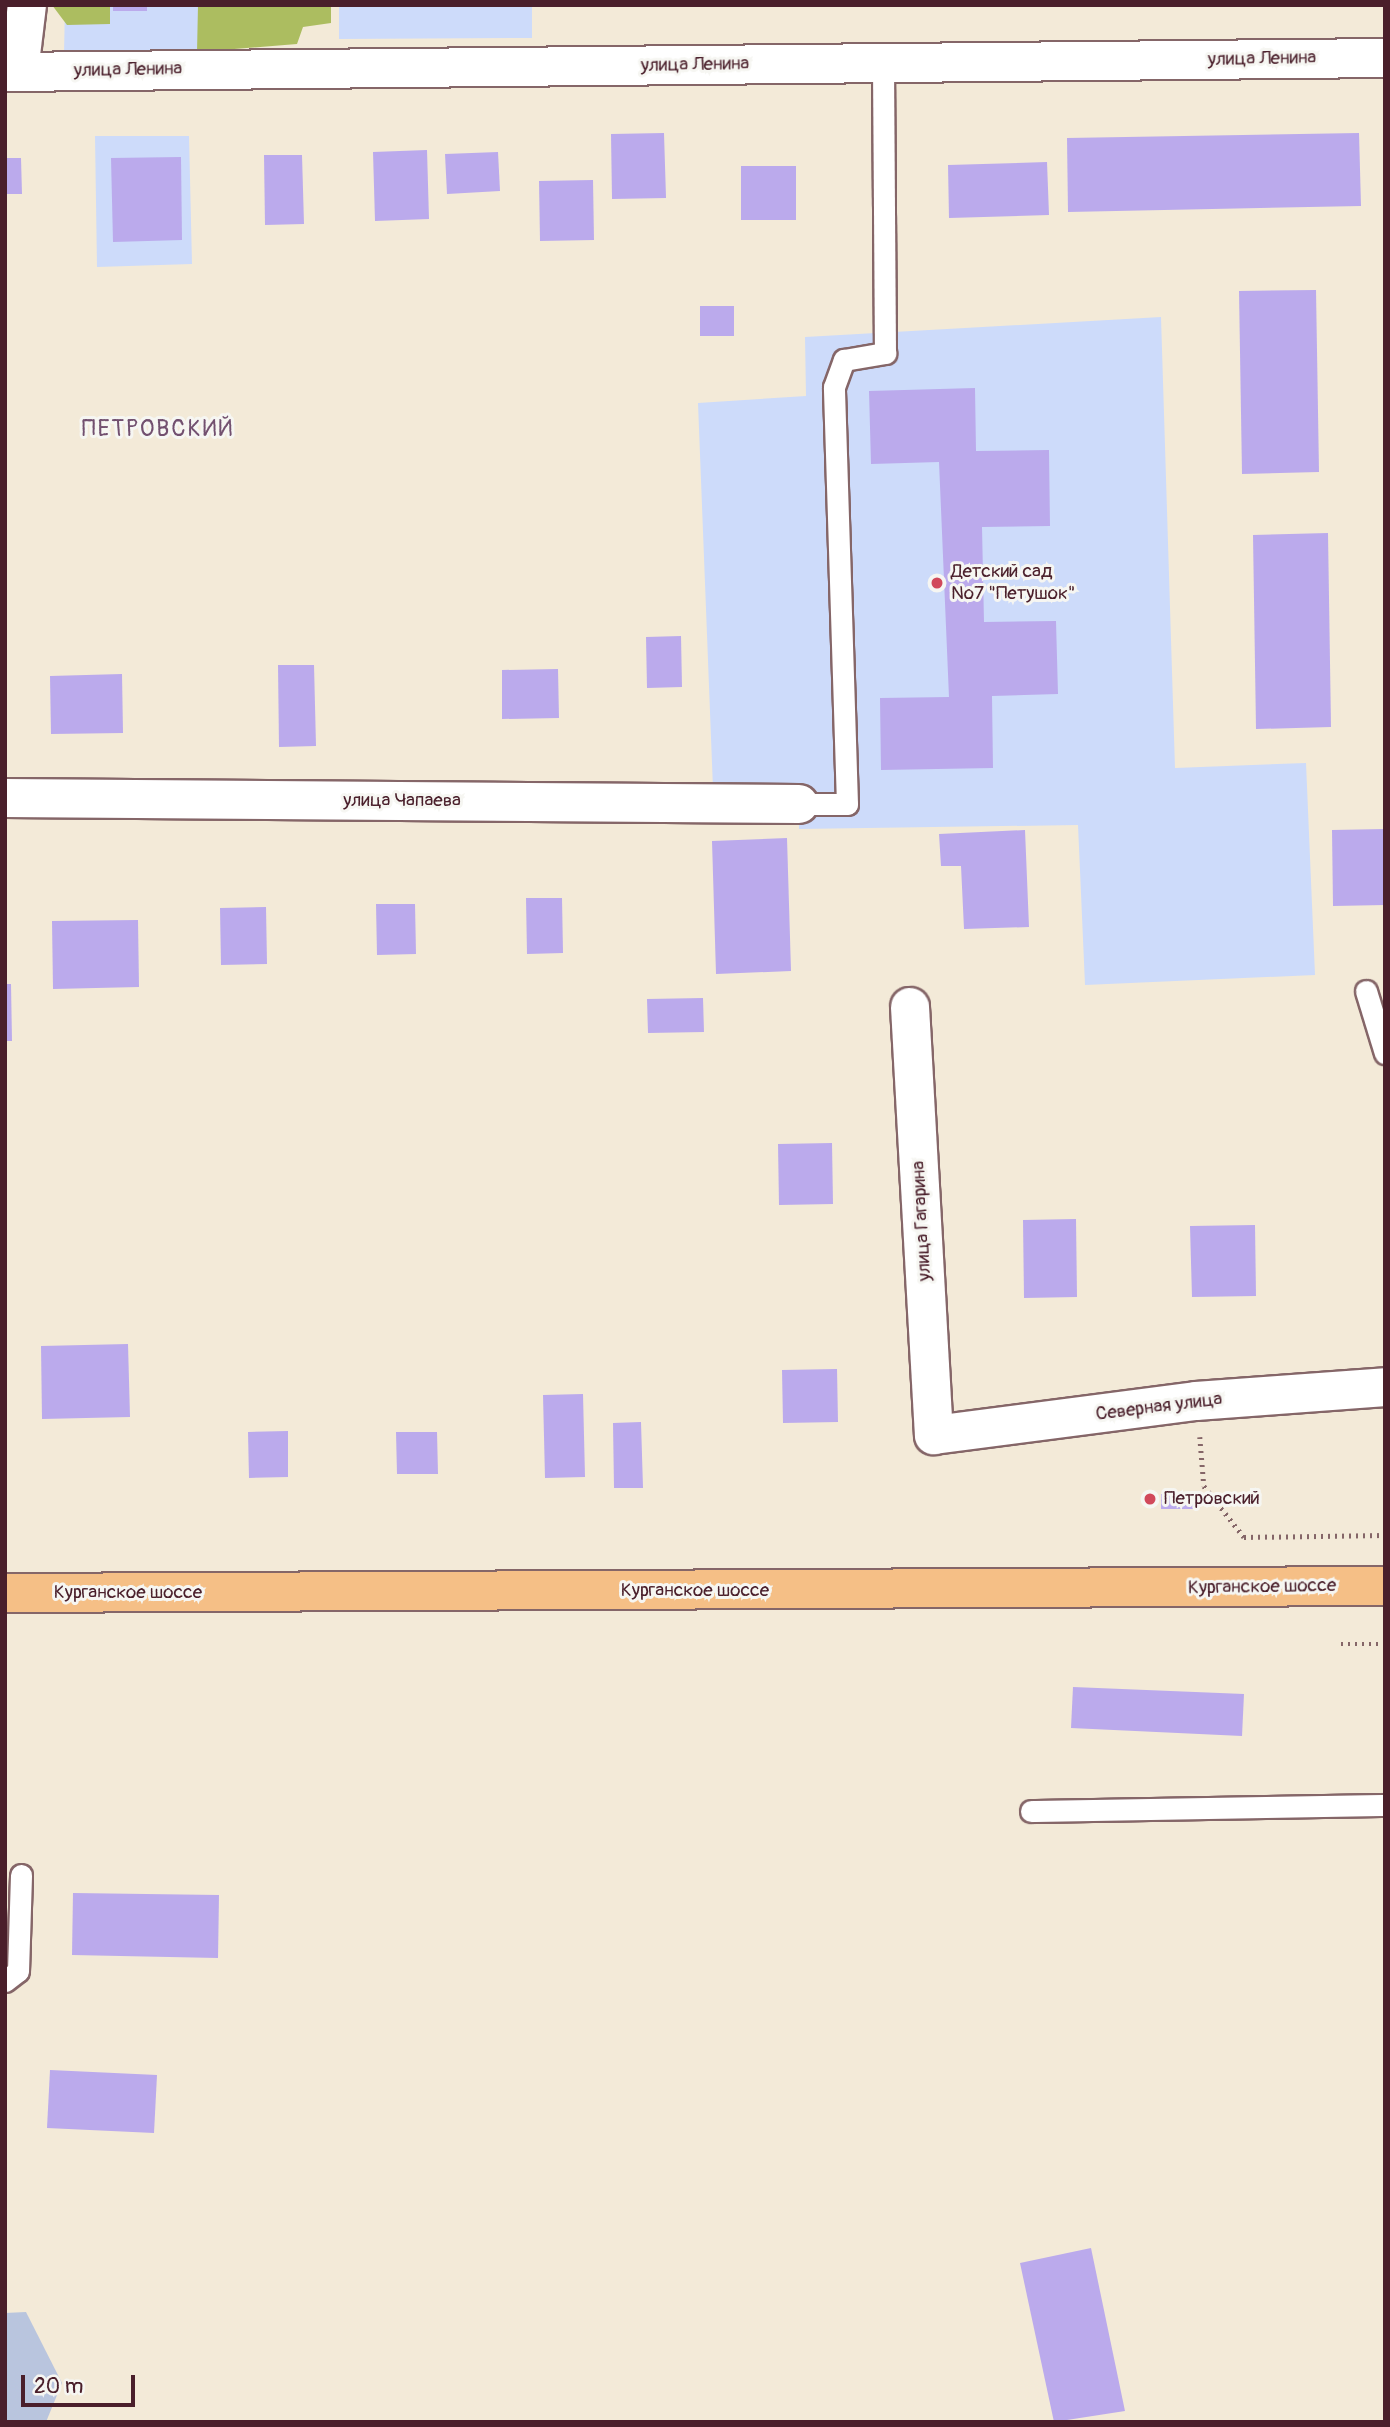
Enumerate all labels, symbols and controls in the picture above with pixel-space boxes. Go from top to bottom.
street label: улица Ленина [1208,47,1316,71]
street label: улица Ленина [641,53,749,77]
street label: улица Ленина [74,58,182,82]
district label: ПЕТРОВСКИЙ [83,415,233,443]
place label: Детский сад №7 "Петушок" [951,561,1076,605]
marker: Детский сад №7 "Петушок" [929,575,945,591]
street label: улица Чапаева [343,790,461,812]
street label: улица Гагарина [907,1160,937,1282]
street label: Северная улица [1094,1388,1224,1426]
place label: Петровский [1164,1488,1260,1510]
marker: Петровский [1142,1491,1158,1507]
street label: Курганское шоссе [1188,1574,1336,1600]
street label: Курганское шоссе [621,1580,769,1602]
street label: Курганское шоссе [54,1582,202,1604]
scale bar [24,2360,138,2404]
text: 20 m [34,2373,83,2400]

